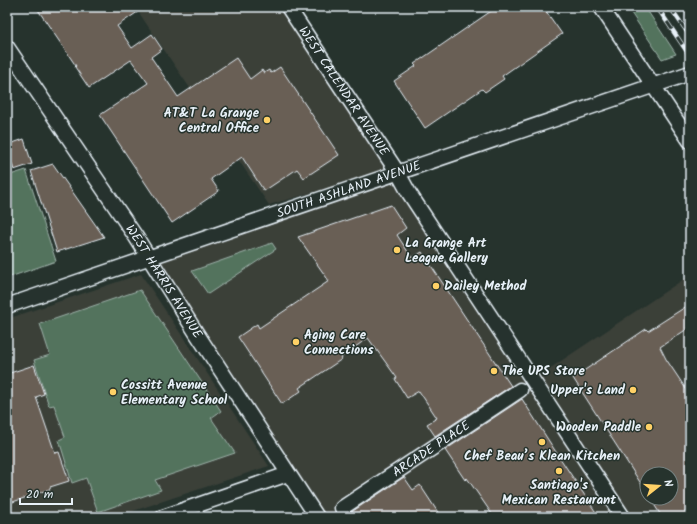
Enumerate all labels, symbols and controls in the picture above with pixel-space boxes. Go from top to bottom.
street label: WEST CALENDAR AVENUE [293,22,395,161]
place label: AT&T La Grange Central Office [164,103,260,139]
marker: AT&T La Grange Central Office [262,115,272,125]
street label: SOUTH ASHLAND AVENUE [274,155,424,224]
street label: WEST HARRIS AVENUE [120,220,208,343]
place label: La Grange Art League Gallery [405,233,488,269]
marker: La Grange Art League Gallery [392,245,402,255]
place label: Dailey Method [444,276,528,297]
marker: Dailey Method [431,281,441,291]
place label: Aging Care Connections [304,325,374,361]
marker: Aging Care Connections [291,337,301,347]
place label: The UPS Store [502,361,585,382]
marker: The UPS Store [489,366,499,376]
place label: Cossitt Avenue Elementary School [121,375,228,411]
place label: Upper's Land [550,380,626,401]
marker: Upper's Land [628,385,638,395]
marker: Cossitt Avenue Elementary School [108,387,118,397]
street label: ARCADE PLACE [388,415,475,482]
place label: Wooden Paddle [556,417,642,438]
marker: Wooden Paddle [644,422,654,432]
marker: Chef Beau’s Klean Kitchen [537,437,547,447]
place label: Chef Beau’s Klean Kitchen [464,446,620,467]
marker: Santiago's Mexican Restaurant [554,466,564,476]
north arrow [639,466,679,506]
place label: Santiago's Mexican Restaurant [502,475,616,511]
text: N [658,477,677,489]
scale bar [20,480,72,506]
text: 20 m [26,485,54,504]

